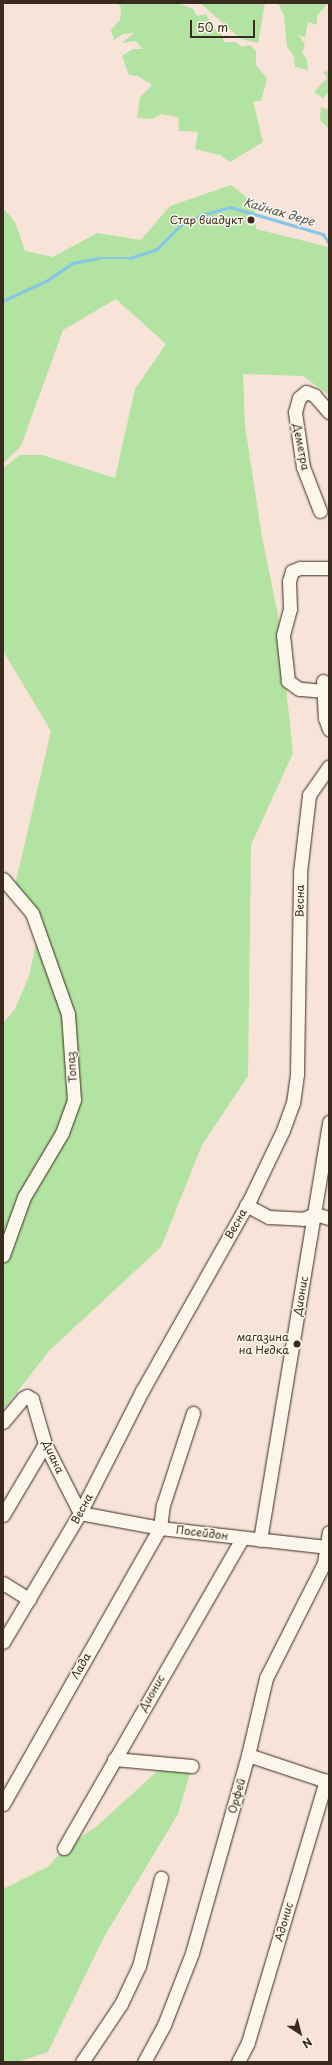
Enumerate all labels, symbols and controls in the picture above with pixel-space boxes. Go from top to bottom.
scale bar [192,12,257,38]
text: 50 m [197,18,228,36]
water label: Кайнак дере [241,195,317,229]
place label: Стар виадукт [169,213,243,227]
marker: Стар виадукт [246,215,256,225]
street label: Деметра [290,422,312,472]
street label: Весна [293,885,307,917]
street label: Топаз [64,1051,80,1083]
street label: Весна [222,1206,250,1242]
street label: Дионис [291,1275,311,1317]
place label: магазина на Недка [237,1331,289,1357]
marker: магазина на Недка [292,1339,302,1349]
street label: Диана [40,1438,66,1476]
street label: Весна [68,1491,96,1527]
street label: Посейдон [175,1523,229,1543]
street label: Лада [68,1651,94,1681]
street label: Дионис [136,1672,168,1714]
street label: Орфей [226,1777,248,1815]
street label: Адонис [272,1901,296,1943]
north arrow [280,2013,320,2053]
text: N [299,2034,316,2053]

